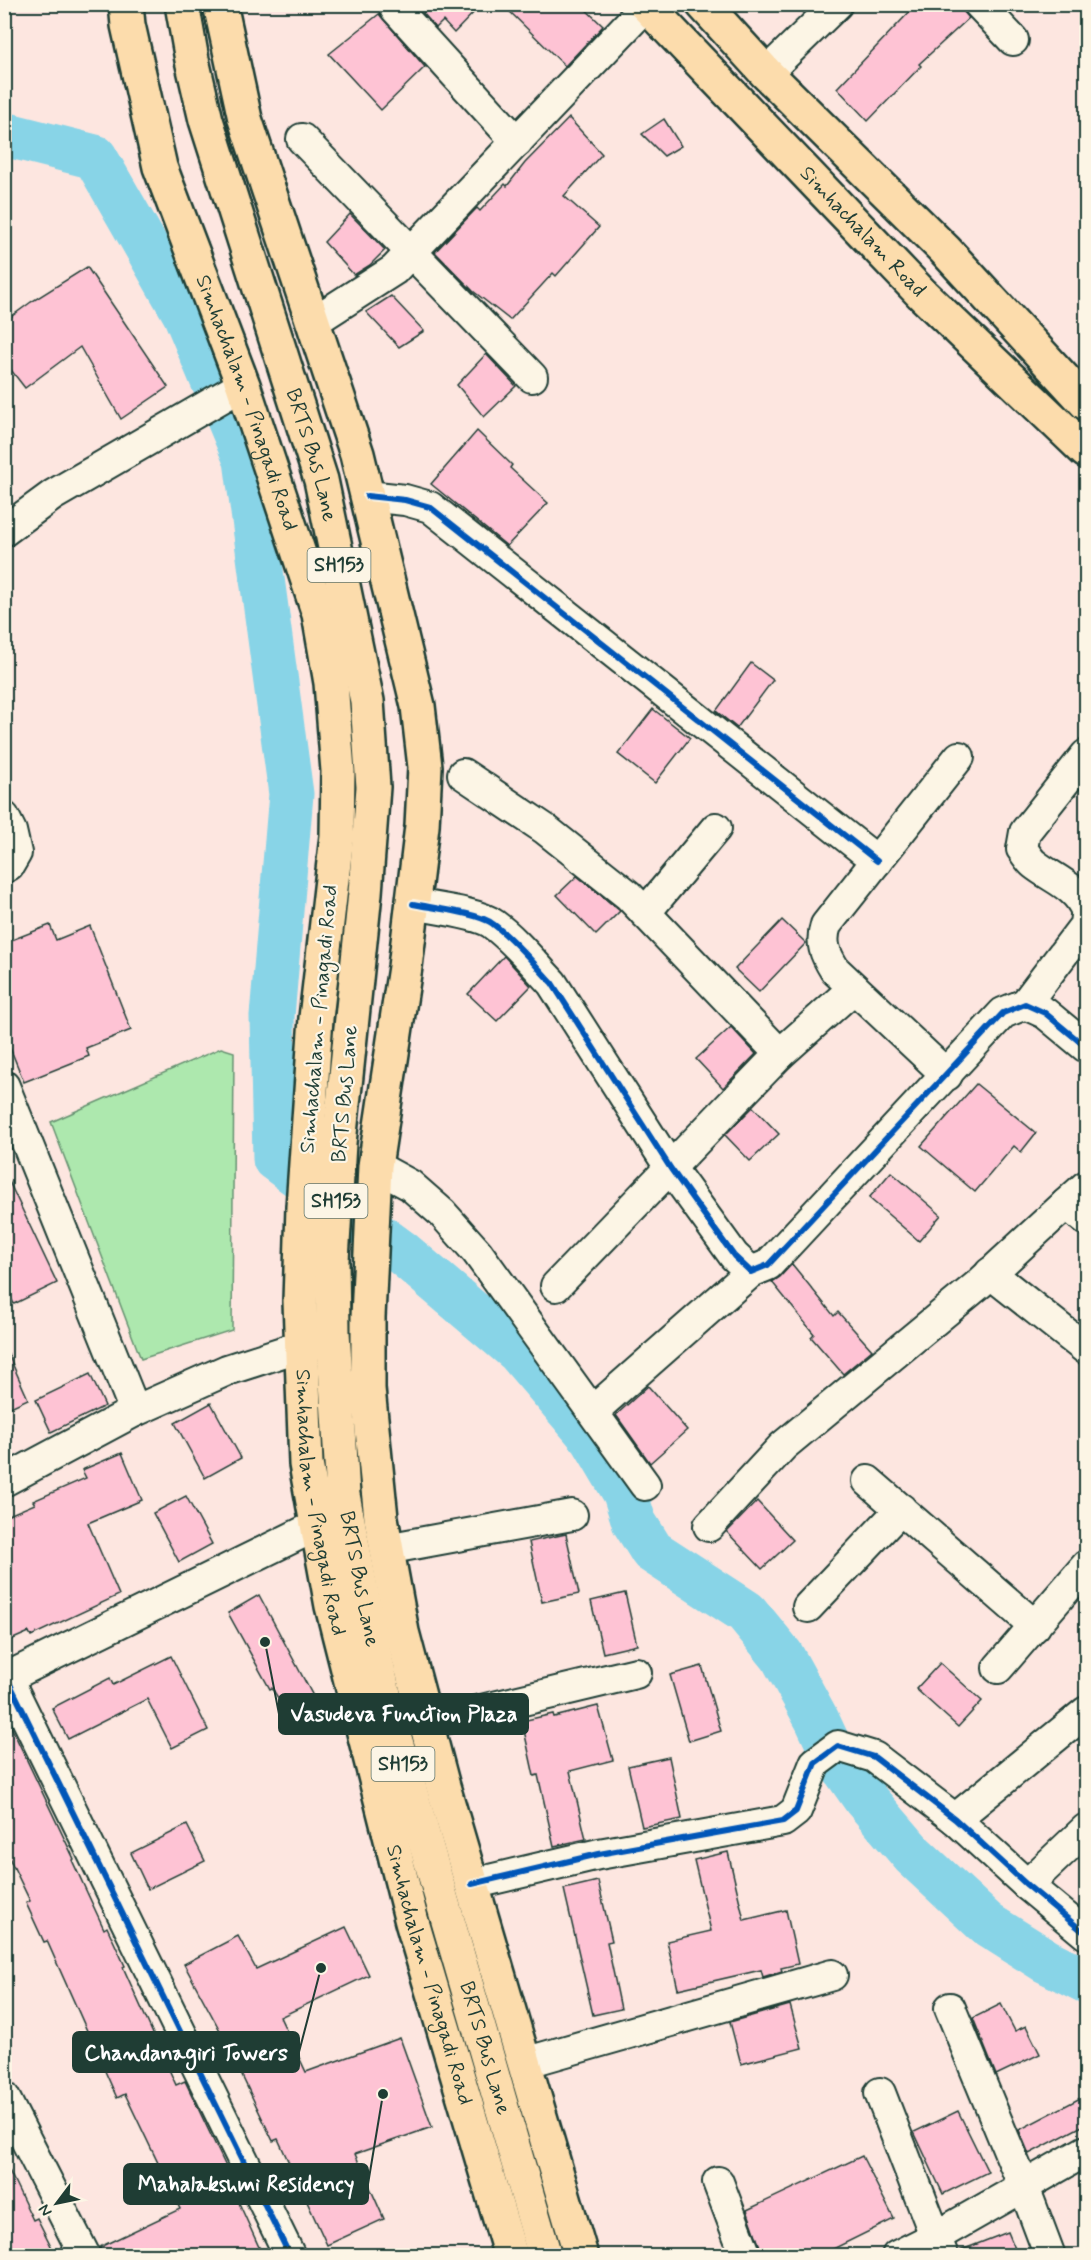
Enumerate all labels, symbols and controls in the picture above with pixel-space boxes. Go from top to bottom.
street label: Simhachalam Road [793,160,932,304]
street label: Simhachalam - Pinagadi Road [188,271,304,534]
street label: BRTS Bus Lane [279,385,343,525]
road number: SH153 [308,548,370,582]
street label: Simhachalam - Pinagadi Road [293,884,346,1154]
street label: BRTS Bus Lane [325,1024,365,1164]
road number: SH153 [304,1184,368,1218]
street label: Simhachalam - Pinagadi Road [289,1368,353,1639]
street label: BRTS Bus Lane [332,1509,386,1650]
callout: Vasudeva Function Plaza [279,1694,528,1734]
text: Vasudeva Function Plaza [291,1701,518,1729]
road number: SH153 [372,1747,434,1781]
street label: Simhachalam - Pinagadi Road [379,1842,479,2108]
street label: BRTS Bus Lane [452,1978,517,2118]
callout: Chandanagiri Towers [73,2032,299,2072]
text: Chandanagiri Towers [84,2040,288,2071]
callout: Mahalakshmi Residency [124,2164,368,2204]
text: Mahalakshmi Residency [138,2171,354,2200]
north arrow [27,2173,87,2233]
text: N [34,2200,57,2220]

